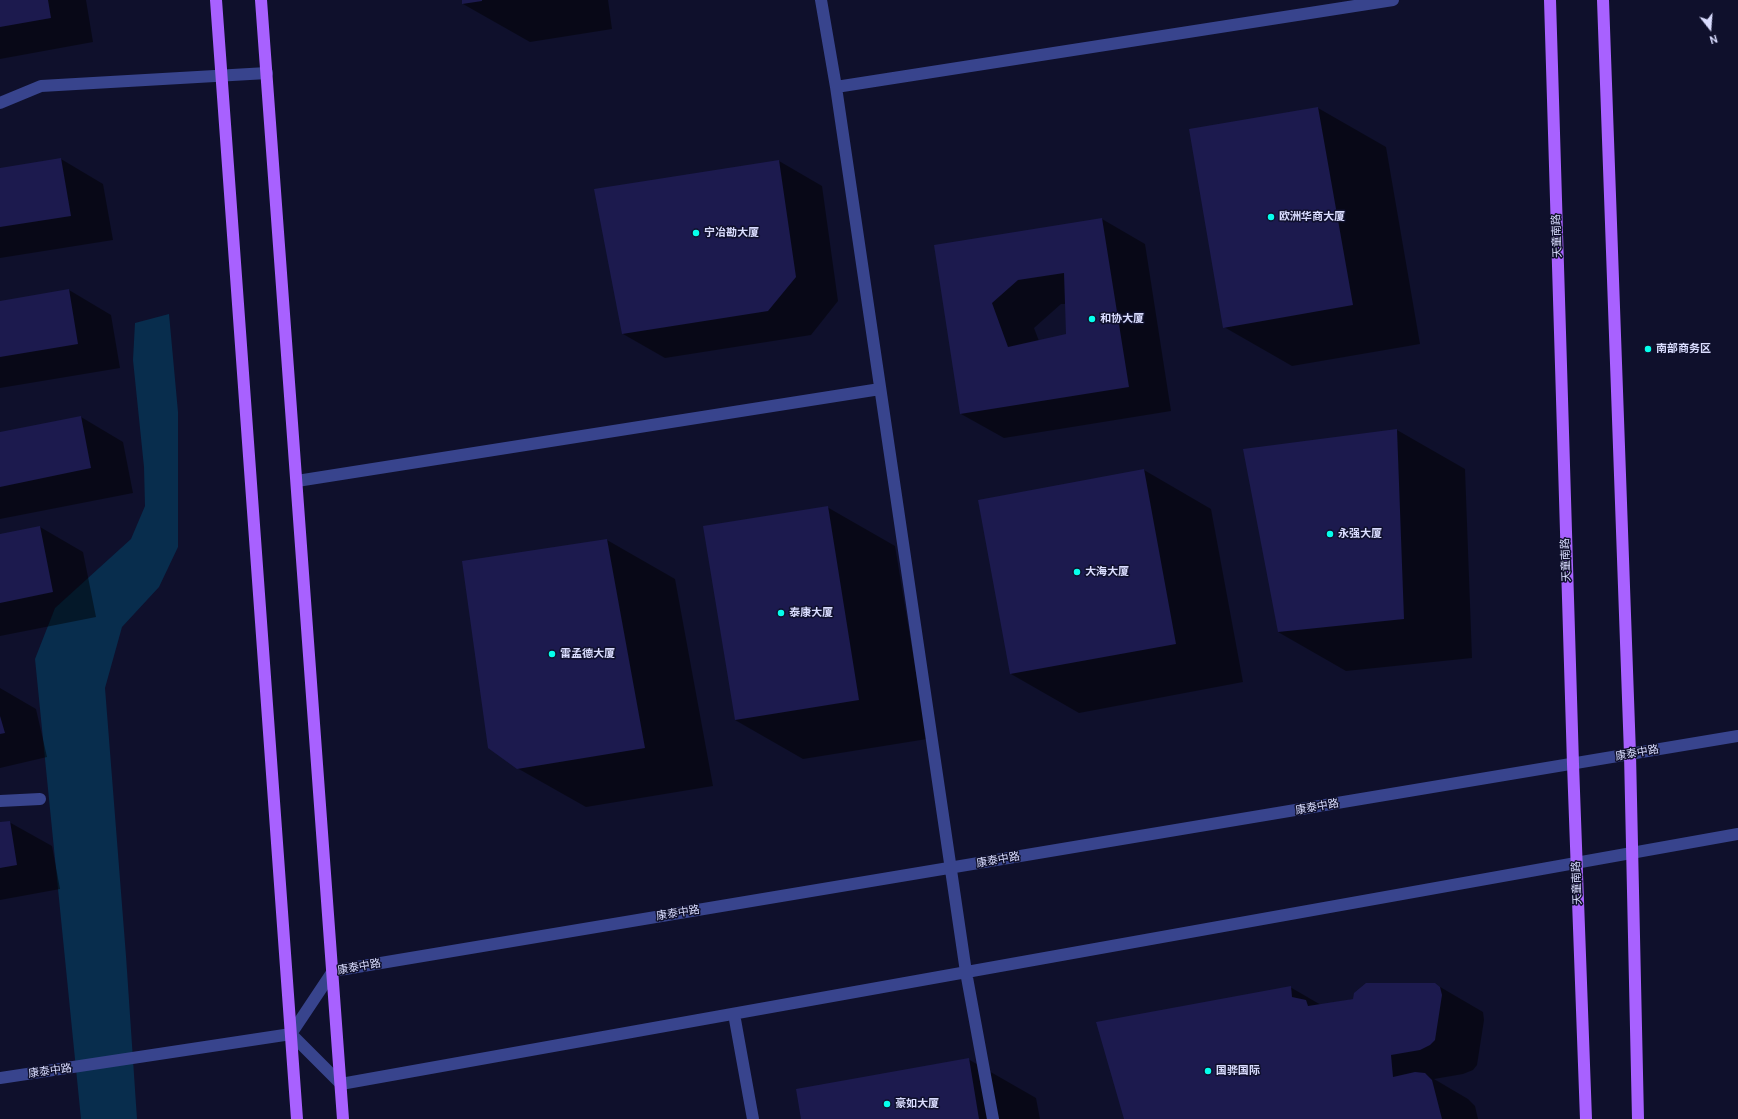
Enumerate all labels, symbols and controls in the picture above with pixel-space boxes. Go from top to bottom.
north arrow [1690,8,1730,48]
text: N [1708,32,1719,47]
place label: 欧洲华商大厦 [1279,210,1345,224]
marker: 欧洲华商大厦 [1266,212,1276,222]
street label: 天童南路 [1550,214,1564,258]
place label: 宁冶勘大厦 [704,226,759,240]
marker: 宁冶勘大厦 [691,228,701,238]
place label: 和协大厦 [1100,312,1144,326]
marker: 和协大厦 [1087,314,1097,324]
place label: 南部商务区 [1656,342,1711,356]
marker: 南部商务区 [1643,344,1653,354]
place label: 永强大厦 [1338,527,1382,541]
marker: 永强大厦 [1325,529,1335,539]
street label: 天童南路 [1559,538,1573,582]
place label: 大海大厦 [1085,565,1129,579]
marker: 大海大厦 [1072,567,1082,577]
place label: 泰康大厦 [789,606,833,620]
marker: 泰康大厦 [776,608,786,618]
place label: 雷孟德大厦 [560,647,615,661]
marker: 雷孟德大厦 [547,649,557,659]
street label: 康泰中路 [1614,743,1660,763]
street label: 康泰中路 [1294,797,1340,817]
street label: 康泰中路 [975,850,1021,870]
street label: 天童南路 [1570,861,1584,905]
street label: 康泰中路 [655,903,701,923]
street label: 康泰中路 [336,957,382,977]
street label: 康泰中路 [27,1061,73,1081]
place label: 国骅国际 [1216,1064,1260,1078]
marker: 国骅国际 [1203,1066,1213,1076]
place label: 豪如大厦 [895,1097,939,1111]
marker: 豪如大厦 [882,1099,892,1109]

